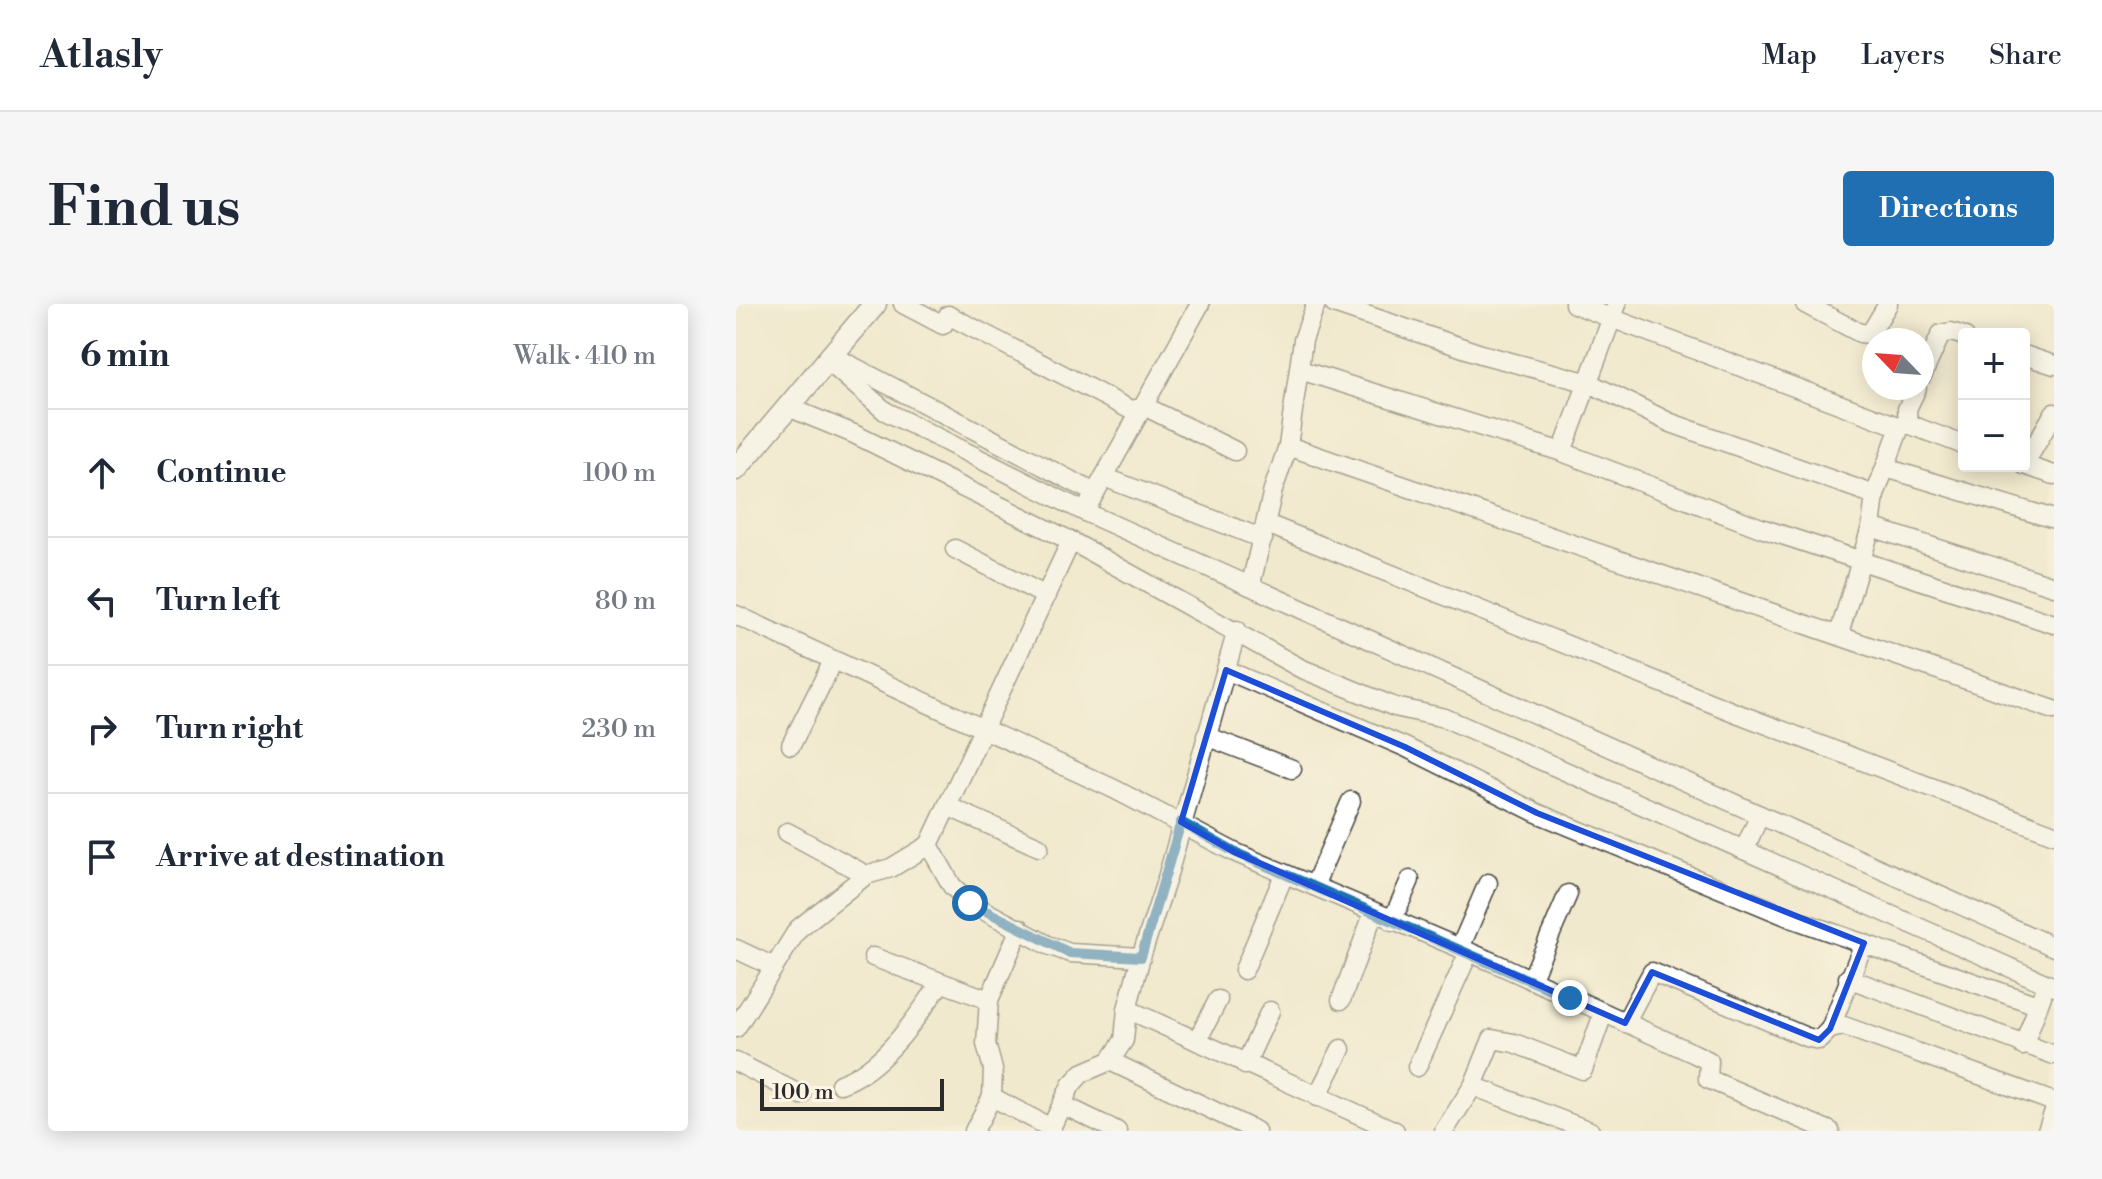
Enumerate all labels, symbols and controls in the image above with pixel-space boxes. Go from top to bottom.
text: Atlasly [40,32,163,79]
text: Map [1762,38,1817,73]
text: Layers [1861,38,1945,73]
text: Share [1989,38,2062,73]
button: Directions [1843,171,2054,246]
text: Find us [48,173,241,243]
north arrow [1862,328,1934,400]
map controls [1958,328,2030,472]
button: + [1958,328,2030,400]
text: 6 min [80,335,170,377]
text: Walk · 410 m [513,340,656,372]
button: − [1958,400,2030,472]
icon: ahead [80,451,124,495]
text: Continue [156,454,287,492]
text: 100 m [583,457,656,489]
icon: left [80,579,124,623]
text: Turn left [156,582,280,620]
text: 80 m [595,585,656,617]
icon: right [80,707,124,751]
text: Turn right [156,710,303,748]
text: 230 m [581,713,656,745]
icon: arrive [80,835,124,879]
text: Arrive at destination [156,838,445,876]
route start [952,885,988,921]
route end [1552,980,1588,1016]
scale bar [760,1075,944,1111]
text: 100 m [772,1079,834,1106]

